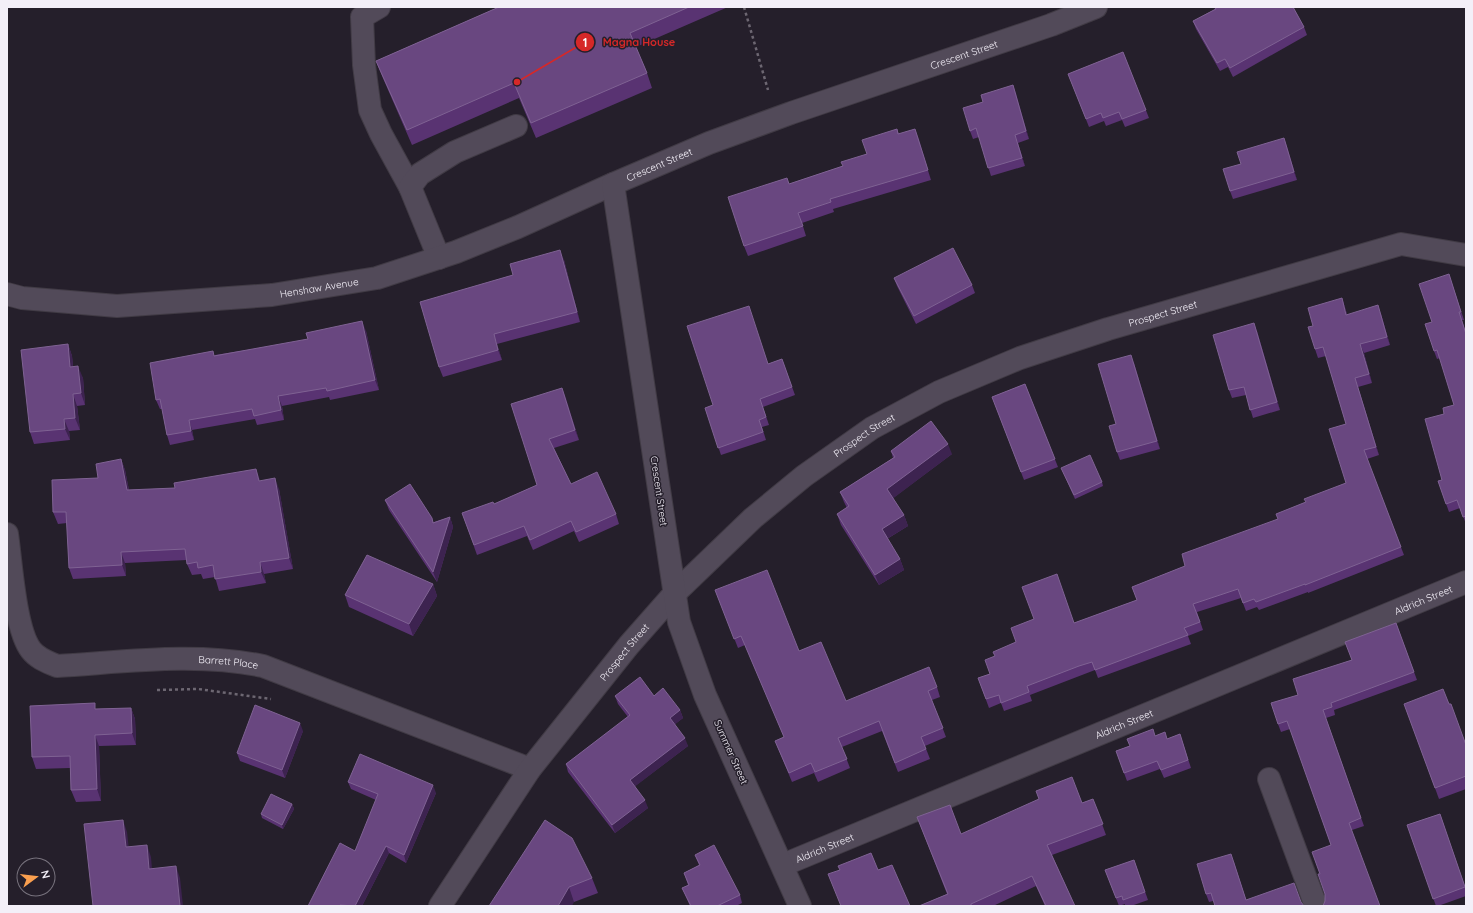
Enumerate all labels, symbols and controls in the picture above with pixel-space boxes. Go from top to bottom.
callout: Magna House [575,31,683,54]
text: 1 [583,35,587,50]
text: Magna House [603,35,676,49]
street label: Crescent Street [928,37,1000,72]
street label: Crescent Street [624,144,695,184]
street label: Henshaw Avenue [279,275,360,300]
street label: Prospect Street [1127,297,1199,329]
street label: Prospect Street [831,410,897,460]
street label: Crescent Street [648,455,670,527]
street label: Aldrich Street [1392,582,1455,618]
street label: Prospect Street [596,620,652,683]
street label: Barrett Place [198,652,260,672]
street label: Aldrich Street [1093,706,1155,742]
street label: Summer Street [711,718,751,787]
street label: Aldrich Street [794,830,856,866]
north arrow [16,857,56,897]
text: N [38,869,53,880]

